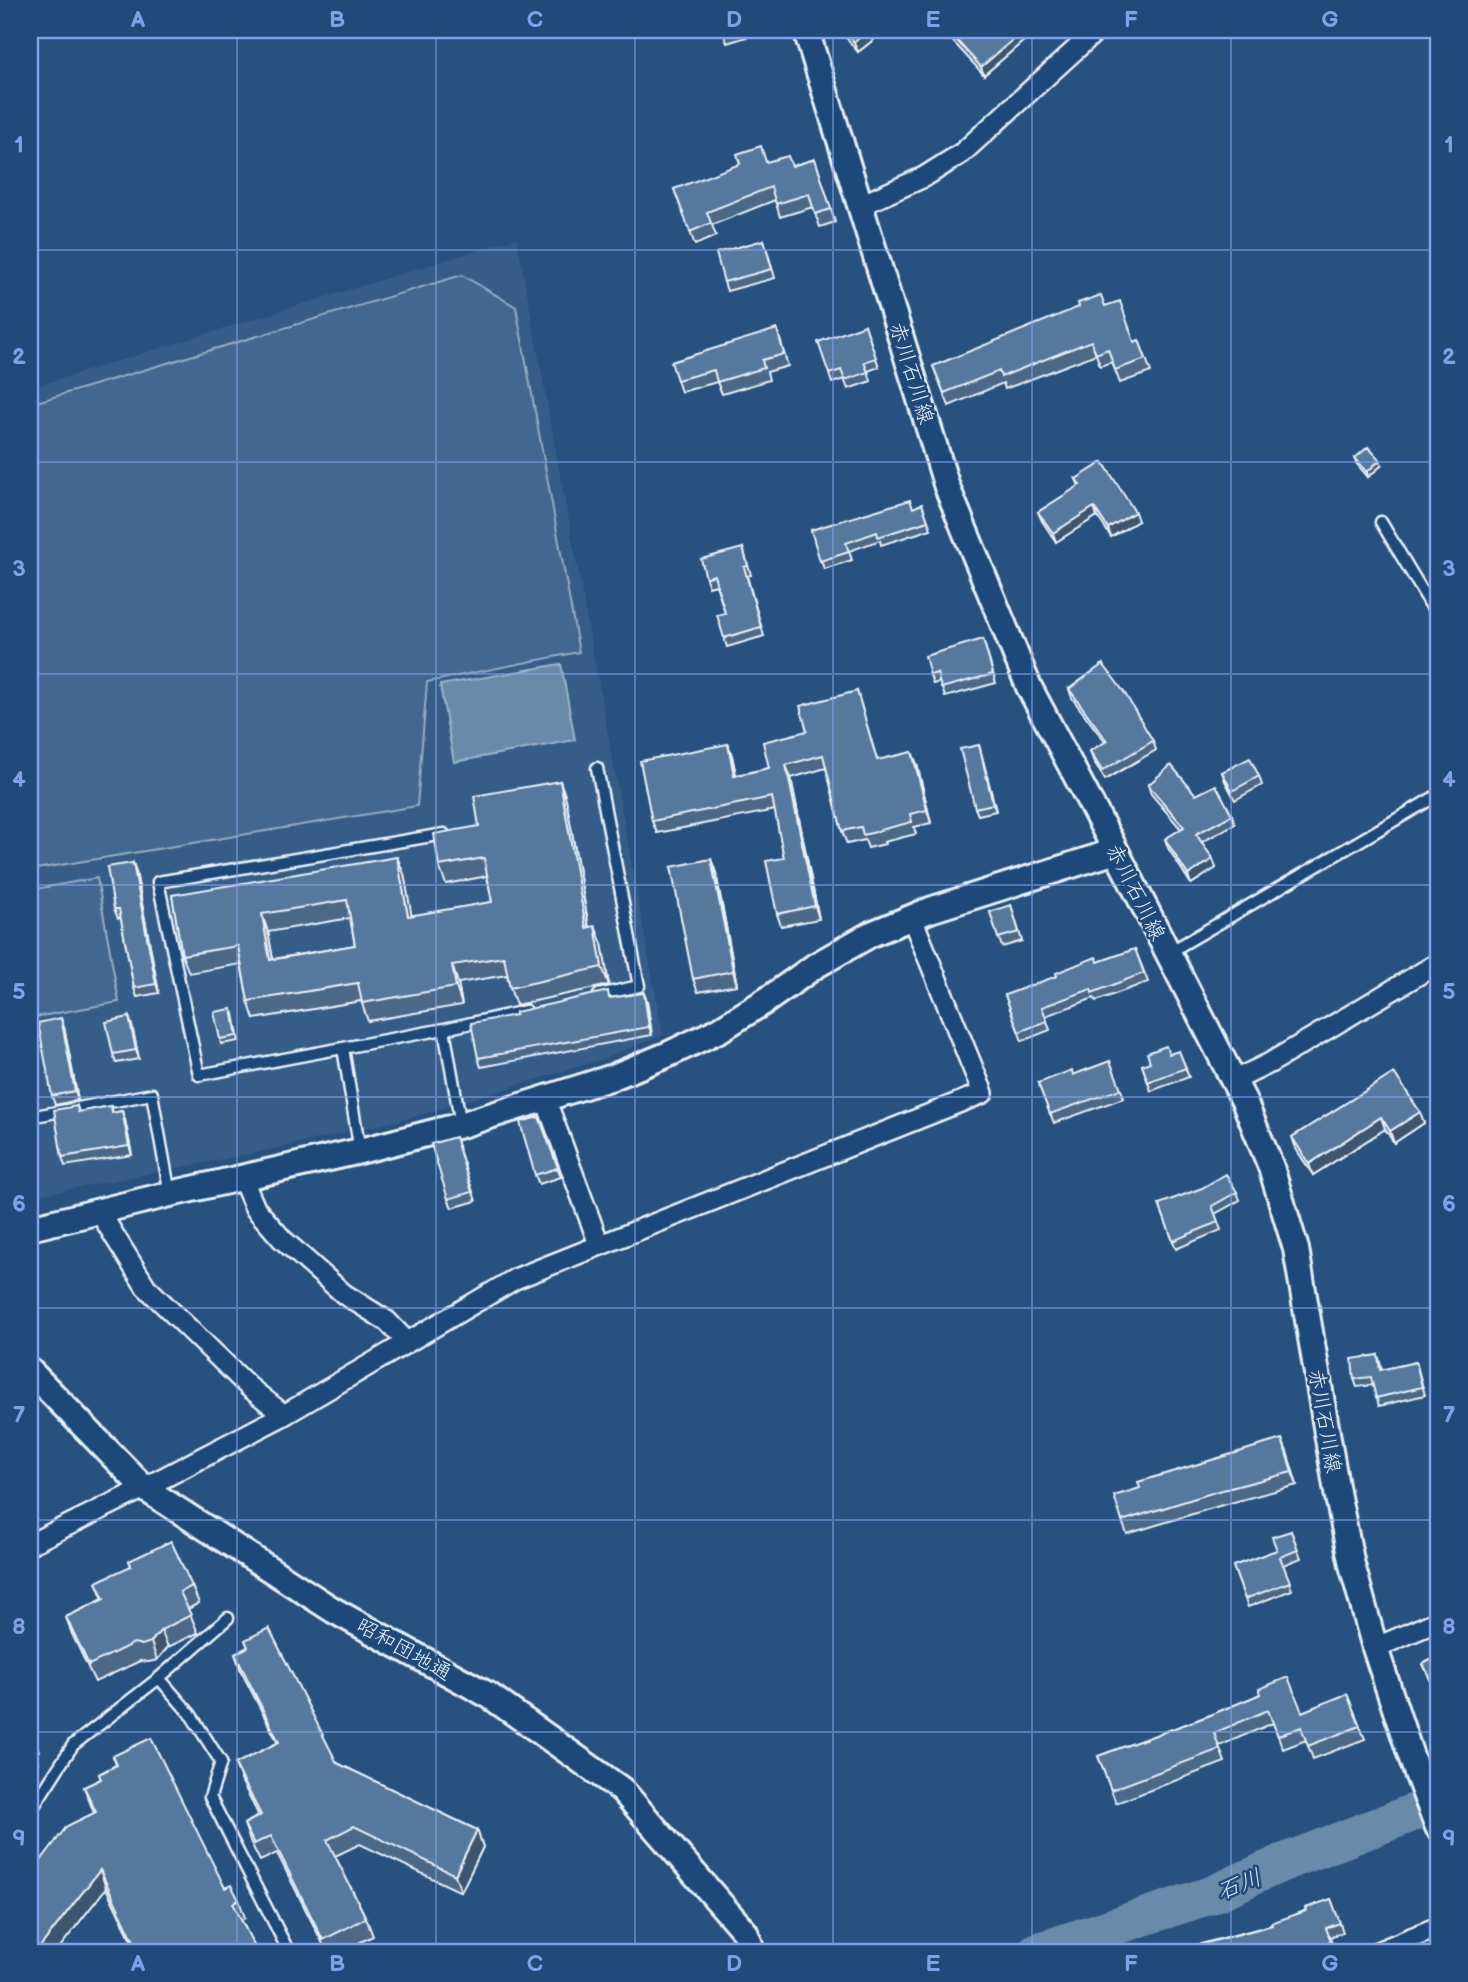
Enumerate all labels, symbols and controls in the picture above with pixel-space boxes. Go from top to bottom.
text: A [130,6,146,34]
text: B [329,6,345,34]
text: C [527,6,543,34]
text: D [726,6,742,34]
text: E [926,6,941,34]
text: F [1124,6,1138,34]
text: G [1322,6,1339,34]
text: 1 [14,131,24,159]
text: 1 [1444,131,1454,159]
street label: 赤川石川線 [884,319,939,427]
text: 2 [12,343,26,371]
text: 2 [1442,343,1456,371]
text: 3 [12,555,26,583]
text: 3 [1442,555,1456,583]
text: 4 [12,766,26,794]
text: 4 [1442,766,1456,794]
street label: 赤川石川線 [1101,840,1171,945]
text: 5 [12,978,26,1006]
text: 5 [1442,978,1456,1006]
text: 6 [12,1190,26,1218]
text: 6 [1442,1190,1456,1218]
street label: 赤川石川線 [1303,1367,1346,1475]
text: 7 [13,1401,26,1429]
text: 7 [1443,1401,1456,1429]
text: 8 [12,1613,26,1641]
street label: 昭和団地通 [352,1613,456,1686]
text: 8 [1442,1613,1456,1641]
text: 9 [12,1825,26,1853]
text: 9 [1442,1825,1456,1853]
water label: 石川 [1213,1863,1266,1907]
text: A [130,1950,146,1978]
text: B [329,1950,345,1978]
text: C [527,1950,543,1978]
text: D [726,1950,742,1978]
text: E [926,1950,941,1978]
text: F [1124,1950,1138,1978]
text: G [1322,1950,1339,1978]

